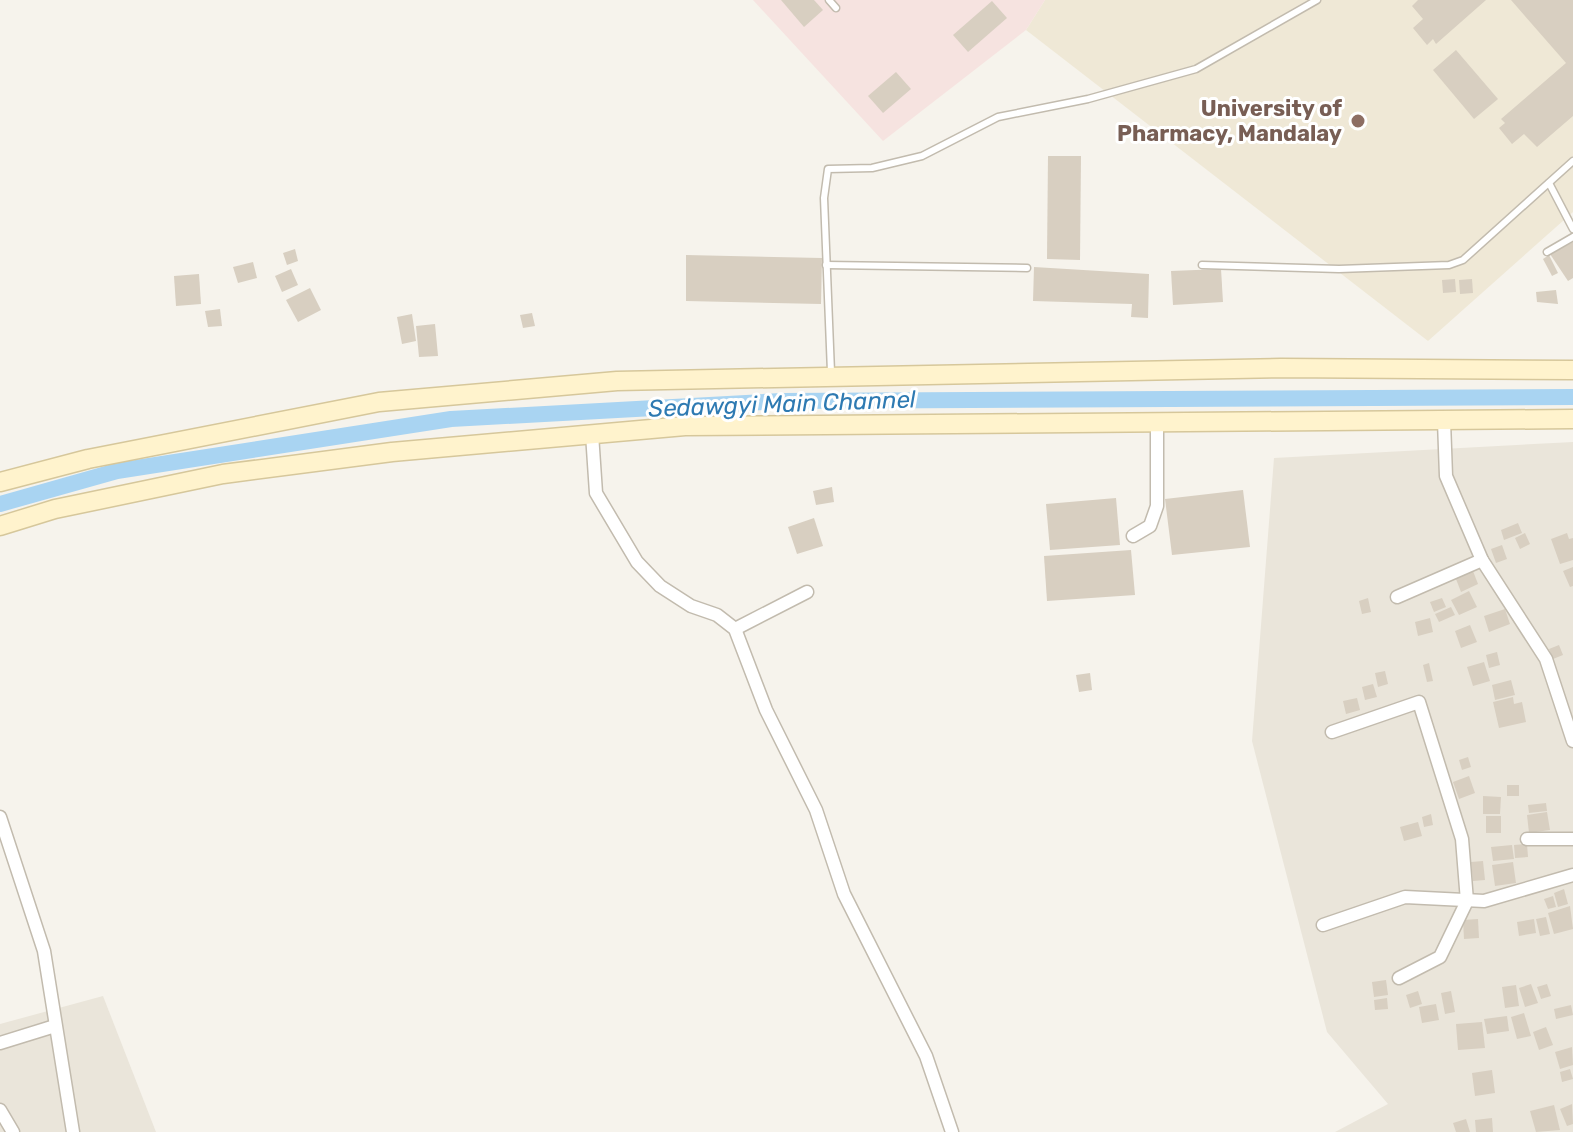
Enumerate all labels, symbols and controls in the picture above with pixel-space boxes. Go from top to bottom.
place label: University of Pharmacy, Mandalay [1117,95,1342,147]
marker: University of Pharmacy, Mandalay [1349,112,1367,130]
water label: Sedawgyi Main Channel [648,385,917,423]

